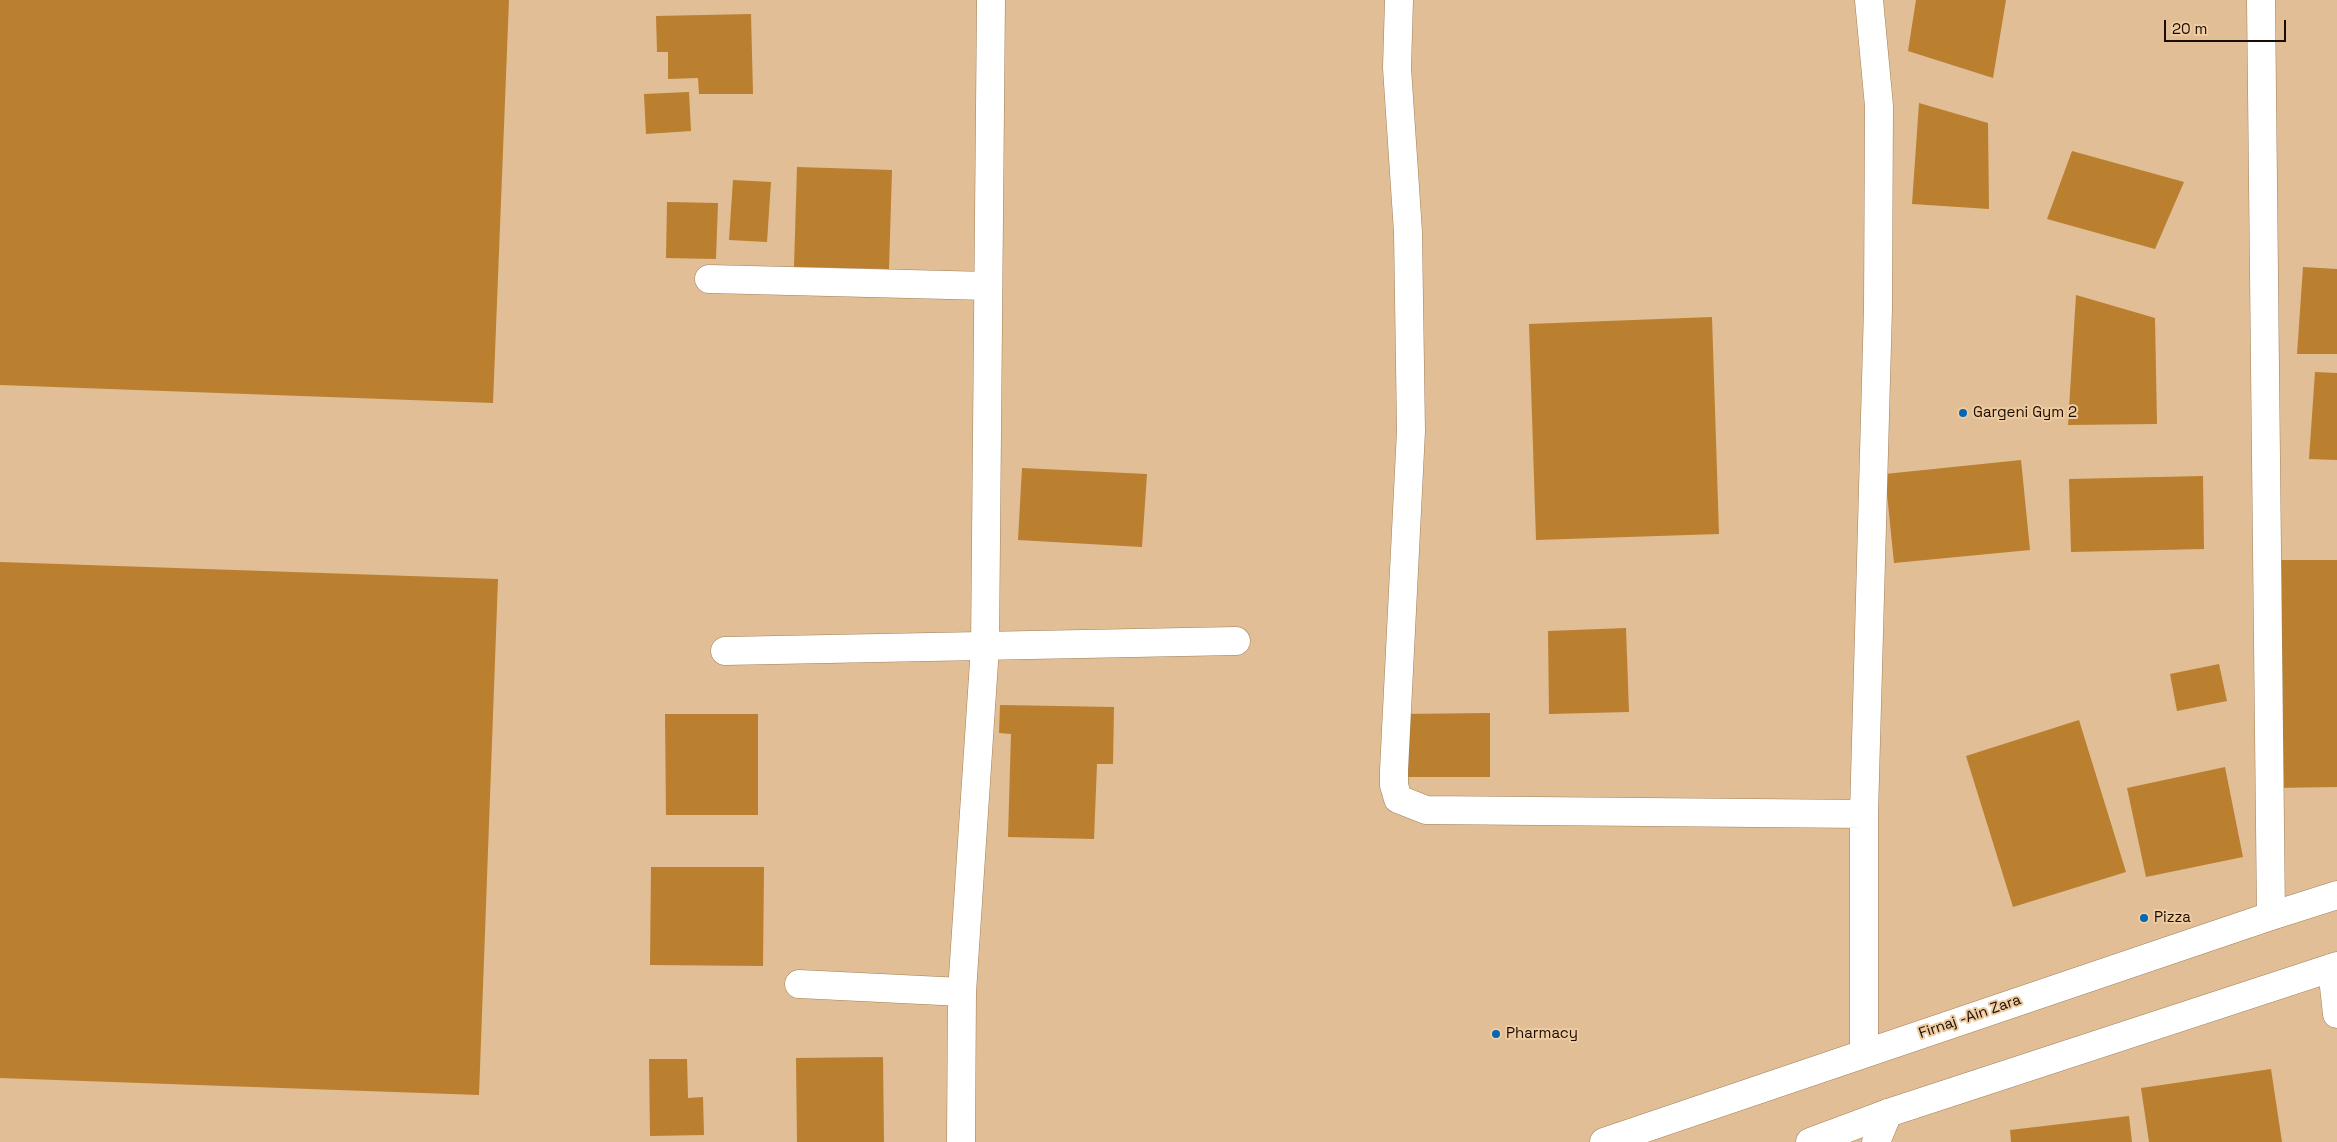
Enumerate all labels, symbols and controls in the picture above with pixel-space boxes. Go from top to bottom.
scale bar [2167,10,2290,42]
text: 20 m [2172,19,2207,38]
place label: Gargeni Gym 2 [1973,404,2077,422]
marker: Gargeni Gym 2 [1957,407,1969,419]
place label: Pizza [2154,909,2191,927]
marker: Pizza [2138,912,2150,924]
street label: Firnaj -Ain Zara [1917,991,2023,1043]
place label: Pharmacy [1506,1025,1578,1043]
marker: Pharmacy [1490,1028,1502,1040]

